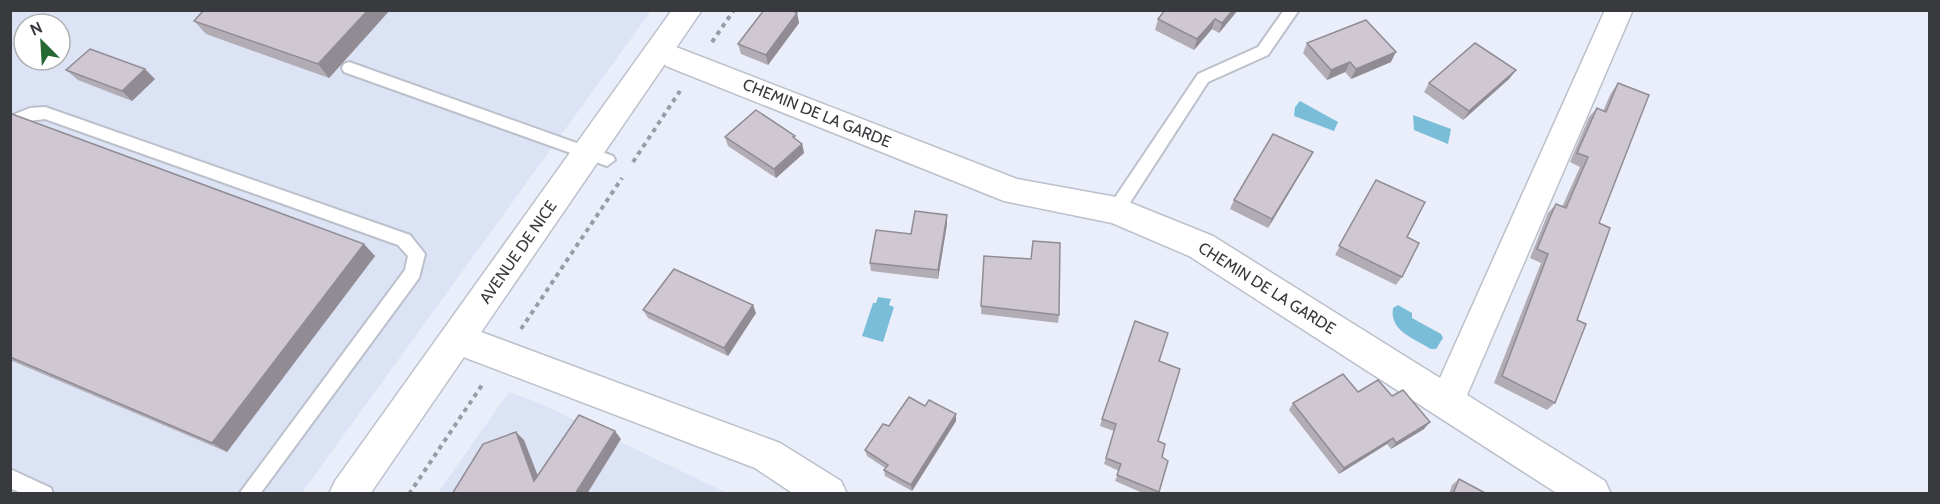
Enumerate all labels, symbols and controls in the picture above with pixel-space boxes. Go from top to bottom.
north arrow [12,12,72,72]
text: N [27,18,45,40]
street label: CHEMIN DE LA GARDE [740,75,894,151]
street label: AVENUE DE NICE [475,197,561,307]
street label: CHEMIN DE LA GARDE [1195,238,1339,338]

